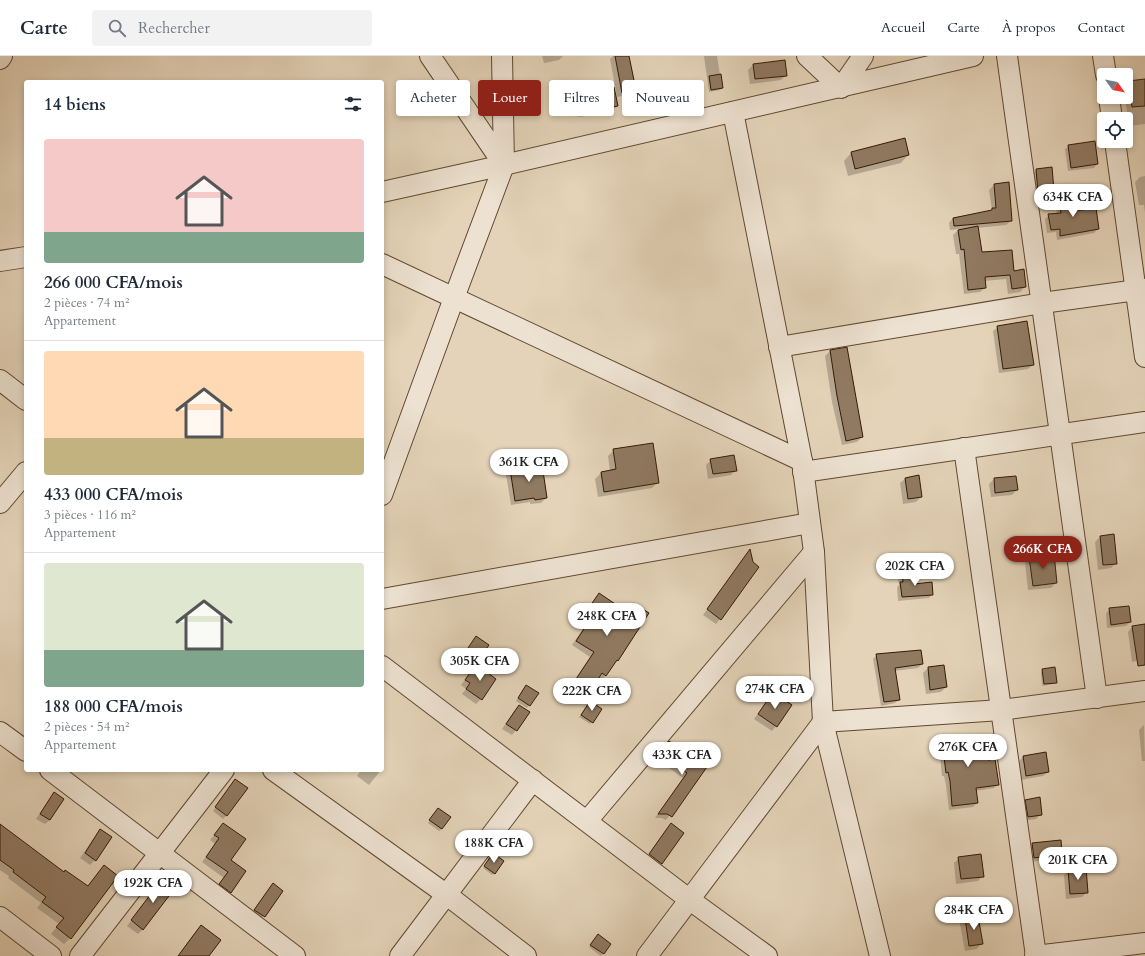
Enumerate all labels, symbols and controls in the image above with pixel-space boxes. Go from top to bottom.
search box [92,10,372,46]
text: Carte [20,15,68,41]
icon: search [106,17,128,39]
text: Rechercher [138,18,210,38]
text: Accueil [881,18,925,37]
text: Carte [947,18,980,37]
text: À propos [1002,18,1055,37]
text: Contact [1077,18,1125,37]
north arrow [1097,68,1133,104]
map controls [1097,68,1133,148]
chip: Acheter [396,80,470,116]
chip: Louer [478,80,541,116]
chip: Filtres [549,80,614,116]
chip: Nouveau [622,80,704,116]
text: 14 biens [44,93,106,116]
icon: filters [342,93,364,115]
button: locate [1097,112,1133,148]
icon: home [168,165,240,237]
pin: 634K CFA [1032,184,1114,218]
text: 634K CFA [1043,188,1103,206]
text: 266 000 CFA/mois [44,271,183,294]
text: 2 pièces · 74 m² [44,294,129,312]
text: Appartement [44,312,116,330]
icon: home [168,377,240,449]
pin: 361K CFA [488,449,570,483]
text: 361K CFA [499,453,559,471]
text: 433 000 CFA/mois [44,483,183,506]
text: 3 pièces · 116 m² [44,506,136,524]
text: Appartement [44,524,116,542]
pin: 266K CFA [1002,536,1084,570]
text: 266K CFA [1013,540,1073,558]
pin: 202K CFA [874,553,956,587]
text: 202K CFA [885,557,945,575]
icon: home [168,589,240,661]
pin: 248K CFA [566,603,648,637]
text: 248K CFA [577,607,637,625]
pin: 305K CFA [439,648,521,682]
text: 305K CFA [450,652,510,670]
pin: 274K CFA [734,676,816,710]
pin: 222K CFA [551,678,633,712]
text: 274K CFA [745,680,805,698]
text: 222K CFA [562,682,622,700]
text: 188 000 CFA/mois [44,695,183,718]
text: 2 pièces · 54 m² [44,718,129,736]
pin: 276K CFA [927,734,1009,768]
text: Appartement [44,736,116,754]
text: 276K CFA [938,738,998,756]
pin: 433K CFA [641,742,723,776]
text: 433K CFA [652,746,712,764]
pin: 188K CFA [453,830,535,864]
text: 188K CFA [464,834,524,852]
pin: 201K CFA [1037,847,1119,881]
text: 201K CFA [1048,851,1108,869]
pin: 192K CFA [112,870,194,904]
text: 192K CFA [123,874,183,892]
pin: 284K CFA [933,897,1015,931]
text: 284K CFA [944,901,1004,919]

